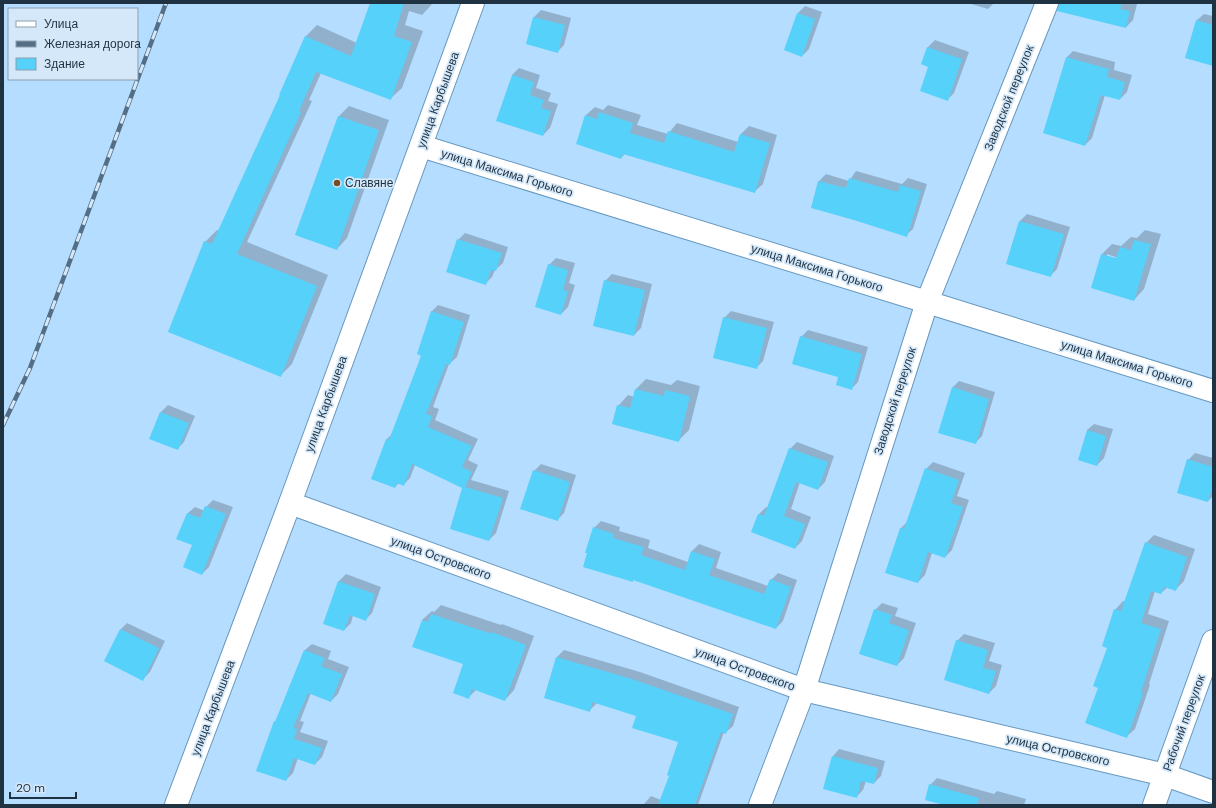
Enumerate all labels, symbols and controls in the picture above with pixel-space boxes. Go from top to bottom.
legend [8,8,138,80]
text: Улица [44,16,78,32]
text: Железная дорога [44,36,141,52]
street label: Заводской переулок [980,42,1038,153]
street label: улица Карбышева [413,49,463,150]
text: Здание [44,56,85,72]
street label: улица Максима Горького [439,145,575,201]
place label: Славяне [345,175,394,191]
marker: Славяне [332,178,342,188]
street label: улица Максима Горького [749,240,885,296]
street label: улица Максима Горького [1059,336,1195,392]
street label: Заводской переулок [870,344,920,457]
street label: улица Карбышева [301,353,351,454]
street label: улица Островского [389,532,494,584]
street label: улица Островского [693,643,798,695]
street label: улица Карбышева [187,658,239,758]
street label: Рабочий переулок [1159,672,1209,773]
street label: улица Островского [1005,730,1111,770]
scale bar [10,774,76,800]
text: 20 m [16,780,45,796]

